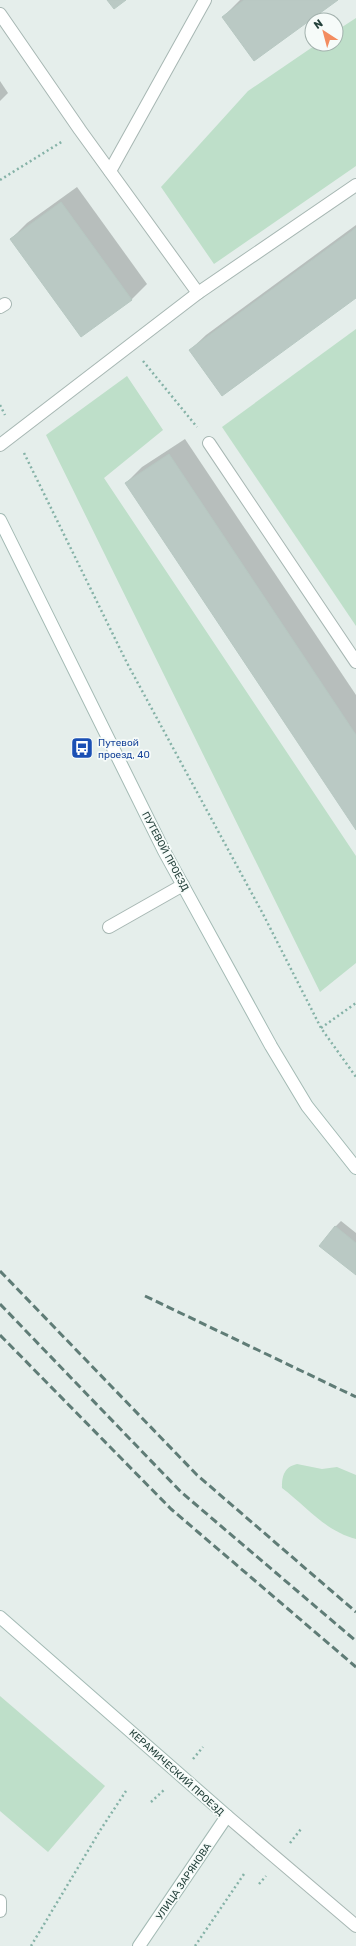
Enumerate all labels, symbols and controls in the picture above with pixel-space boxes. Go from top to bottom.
north arrow [304,12,344,52]
text: N [311,17,326,32]
bus stop icon: Путевой проезд, 40 [69,735,95,761]
place label: Путевой проезд, 40 [98,737,150,761]
street label: ПУТЕВОЙ ПРОЕЗД [139,810,191,893]
street label: КЕРАМИЧЕСКИЙ ПРОЕЗД [126,1727,226,1819]
street label: УЛИЦА ЗАРЯНОВА [154,1841,214,1922]

